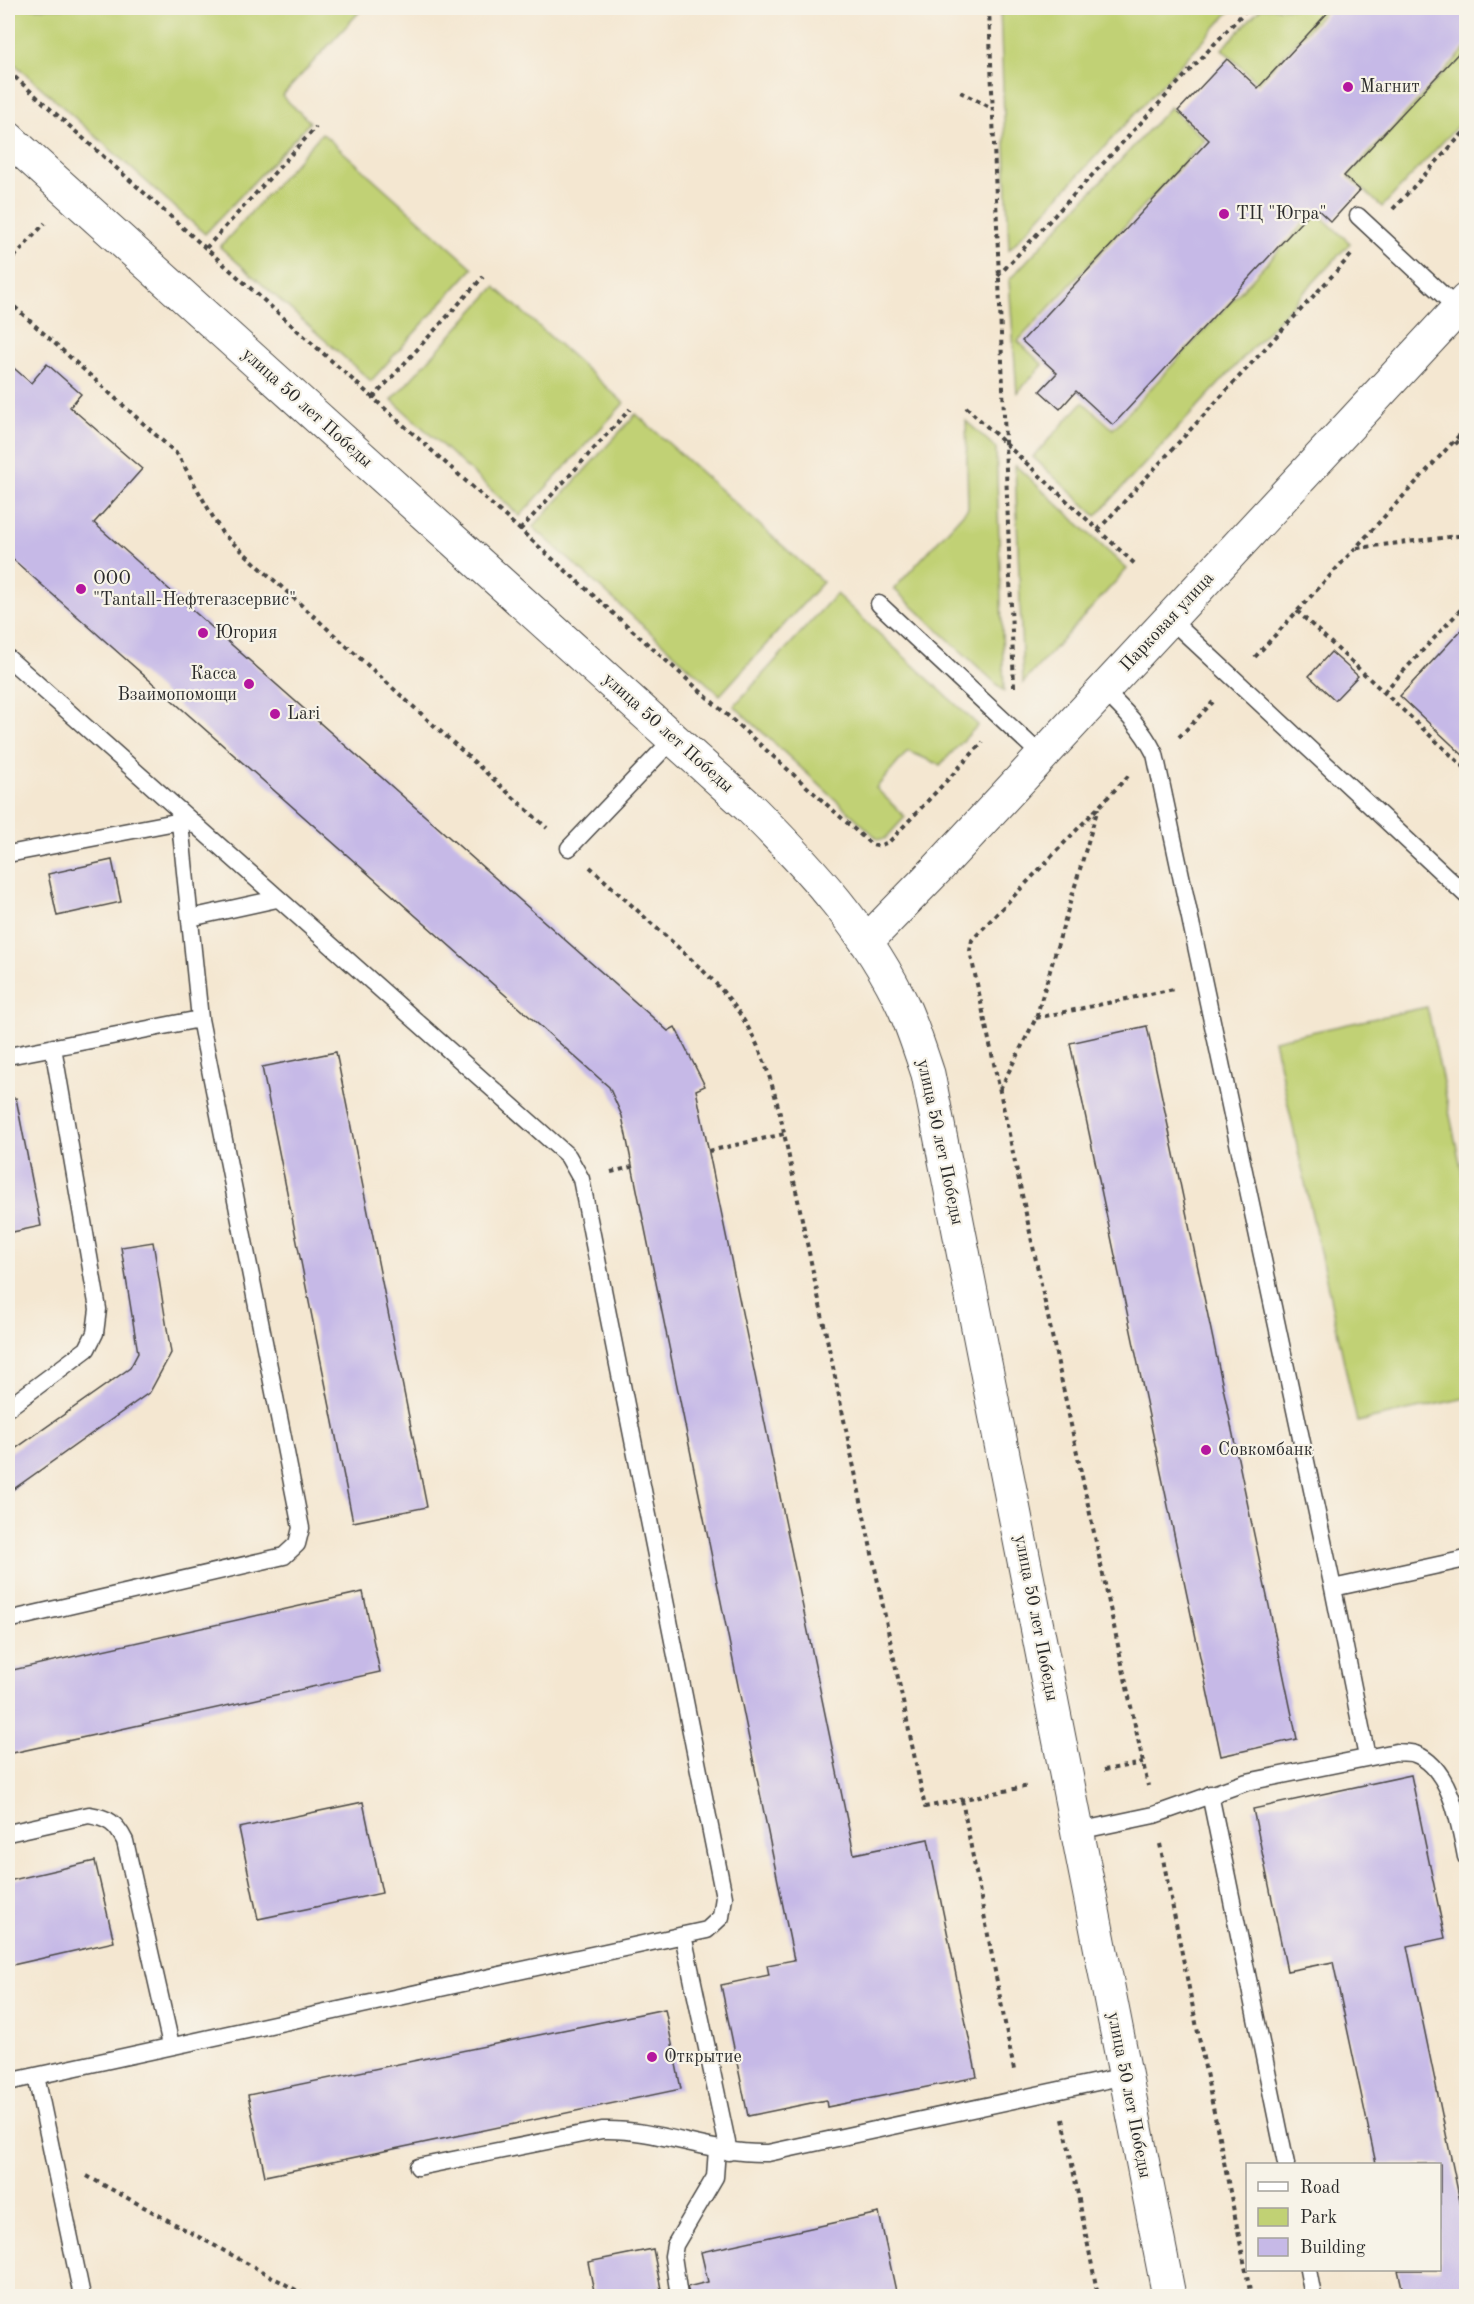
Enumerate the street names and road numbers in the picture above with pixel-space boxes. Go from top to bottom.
street label: улица 50 лет Победы [238,345,376,471]
street label: Парковая улица [1117,569,1217,675]
street label: улица 50 лет Победы [599,670,737,796]
street label: улица 50 лет Победы [914,1058,966,1227]
street label: улица 50 лет Победы [1011,1533,1061,1703]
street label: улица 50 лет Победы [1104,2010,1154,2180]

